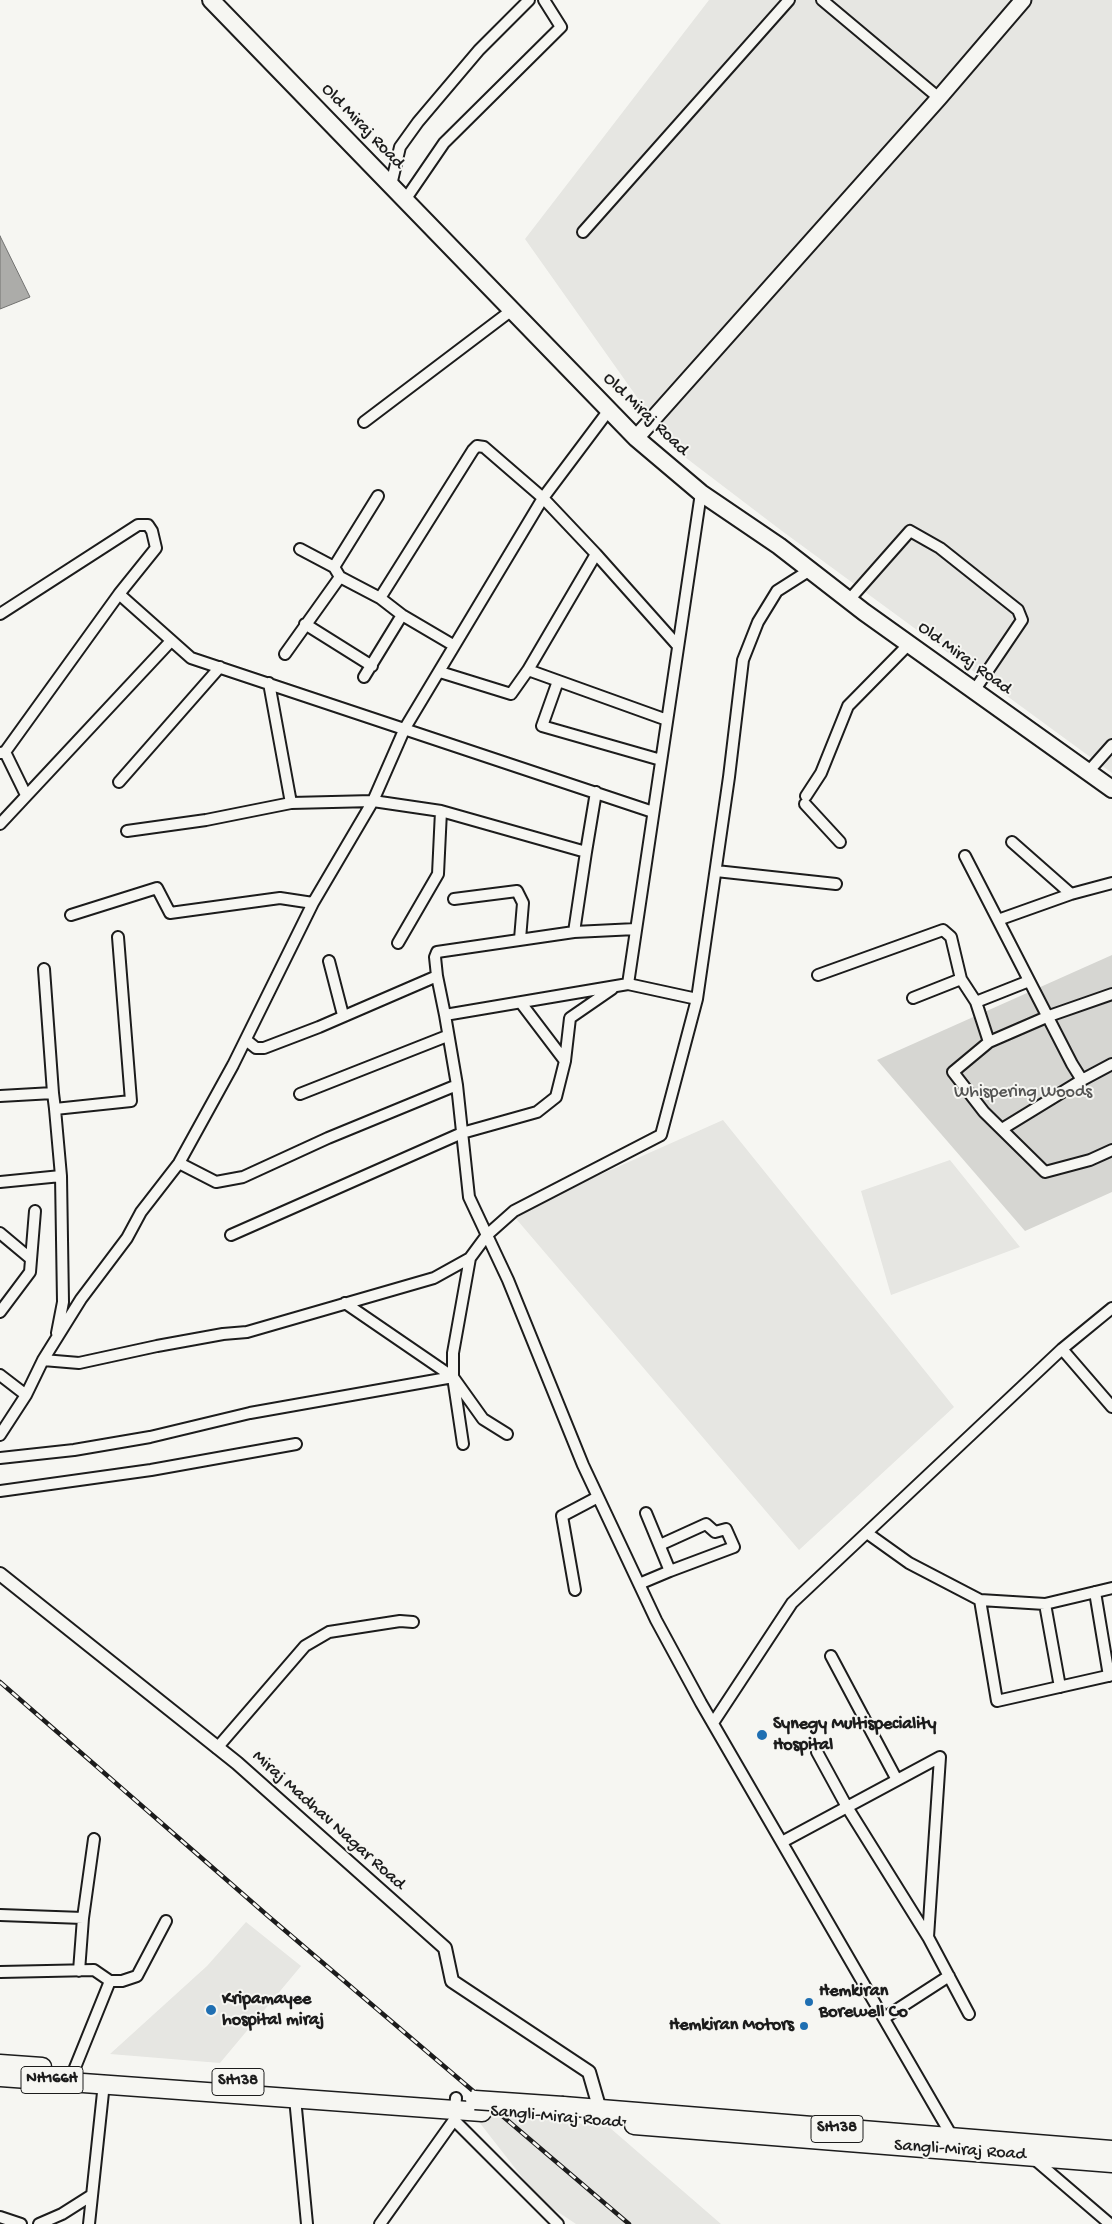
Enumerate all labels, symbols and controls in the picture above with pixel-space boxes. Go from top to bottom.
street label: Old Miraj Road [316,80,408,174]
street label: Old Miraj Road [598,369,692,461]
street label: Old Miraj Road [913,618,1015,700]
park label: Whispering Woods [954,1082,1092,1104]
place label: Synegy Multispeciality Hospital [773,1714,936,1756]
marker: Synegy Multispeciality Hospital [755,1728,769,1742]
street label: Miraj Madhav Nagar Road [247,1746,409,1896]
place label: Hemkiran Borewell Co [819,1981,908,2024]
place label: Kripamayee hospital miraj [222,1989,324,2032]
marker: Hemkiran Borewell Co [803,1996,815,2008]
marker: Kripamayee hospital miraj [204,2003,218,2017]
place label: Hemkiran Motors [669,2015,794,2037]
marker: Hemkiran Motors [798,2020,810,2032]
road number: NH166H [21,2066,83,2094]
road number: SH138 [212,2068,264,2096]
street label: Sangli-Miraj Road [489,2101,623,2135]
road number: SH138 [811,2116,863,2142]
street label: Sangli-Miraj Road [893,2136,1027,2166]

